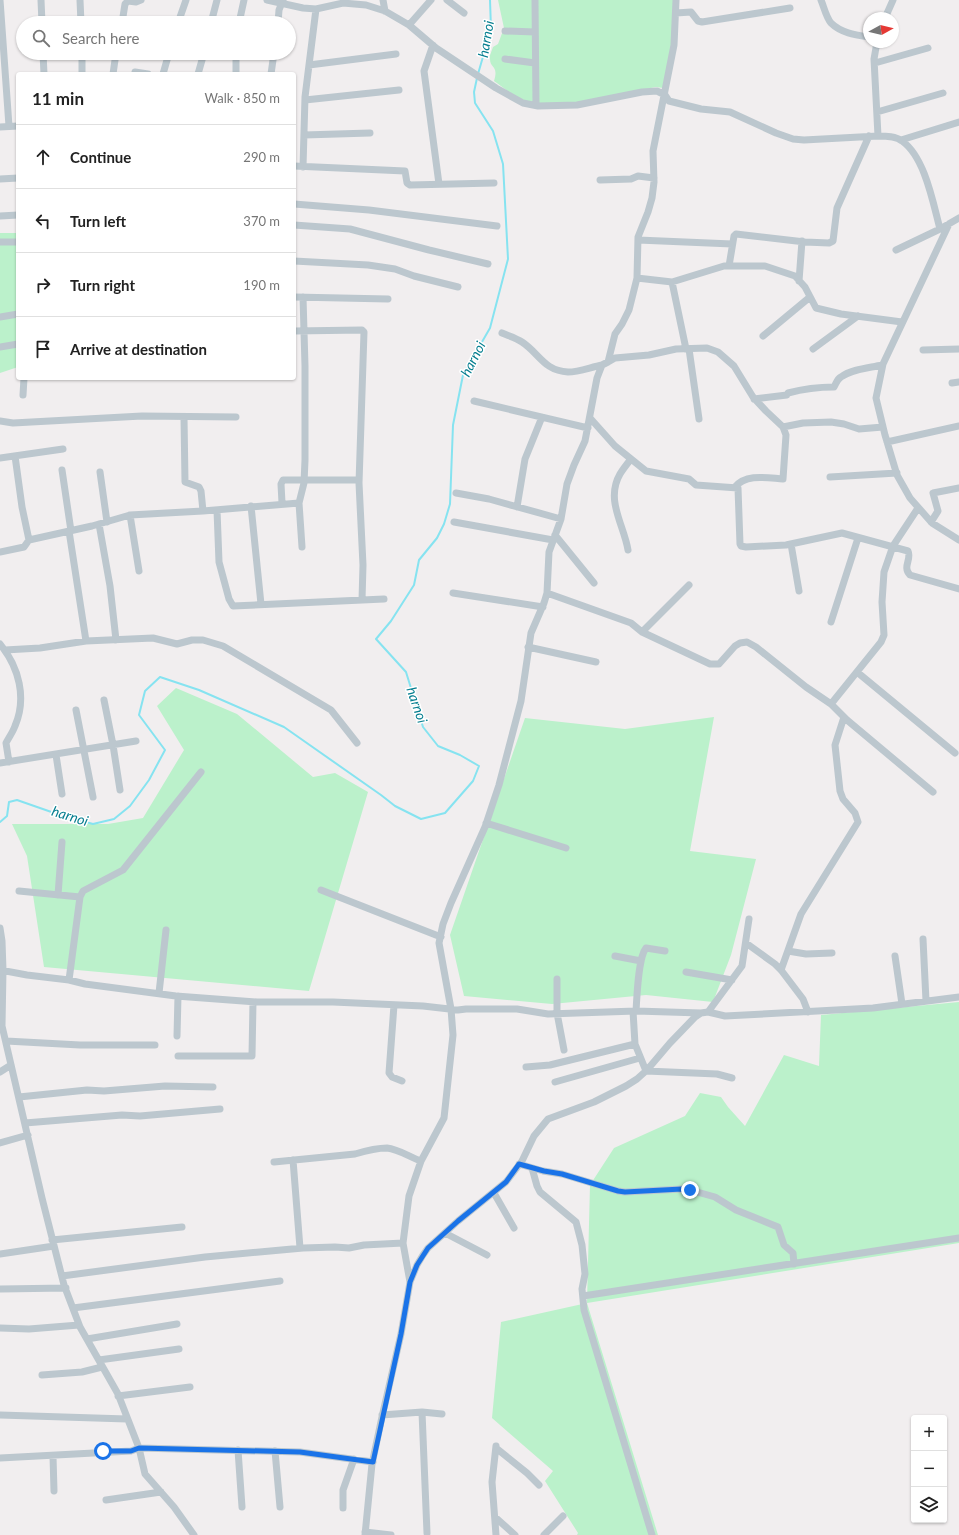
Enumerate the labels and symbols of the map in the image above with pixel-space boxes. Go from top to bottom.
north arrow [863,12,899,48]
water label: harnoi [474,18,497,59]
water label: harnoi [457,338,489,379]
water label: harnoi [403,684,432,726]
water label: harnoi [50,802,91,829]
route end [681,1181,699,1199]
route start [94,1442,112,1460]

